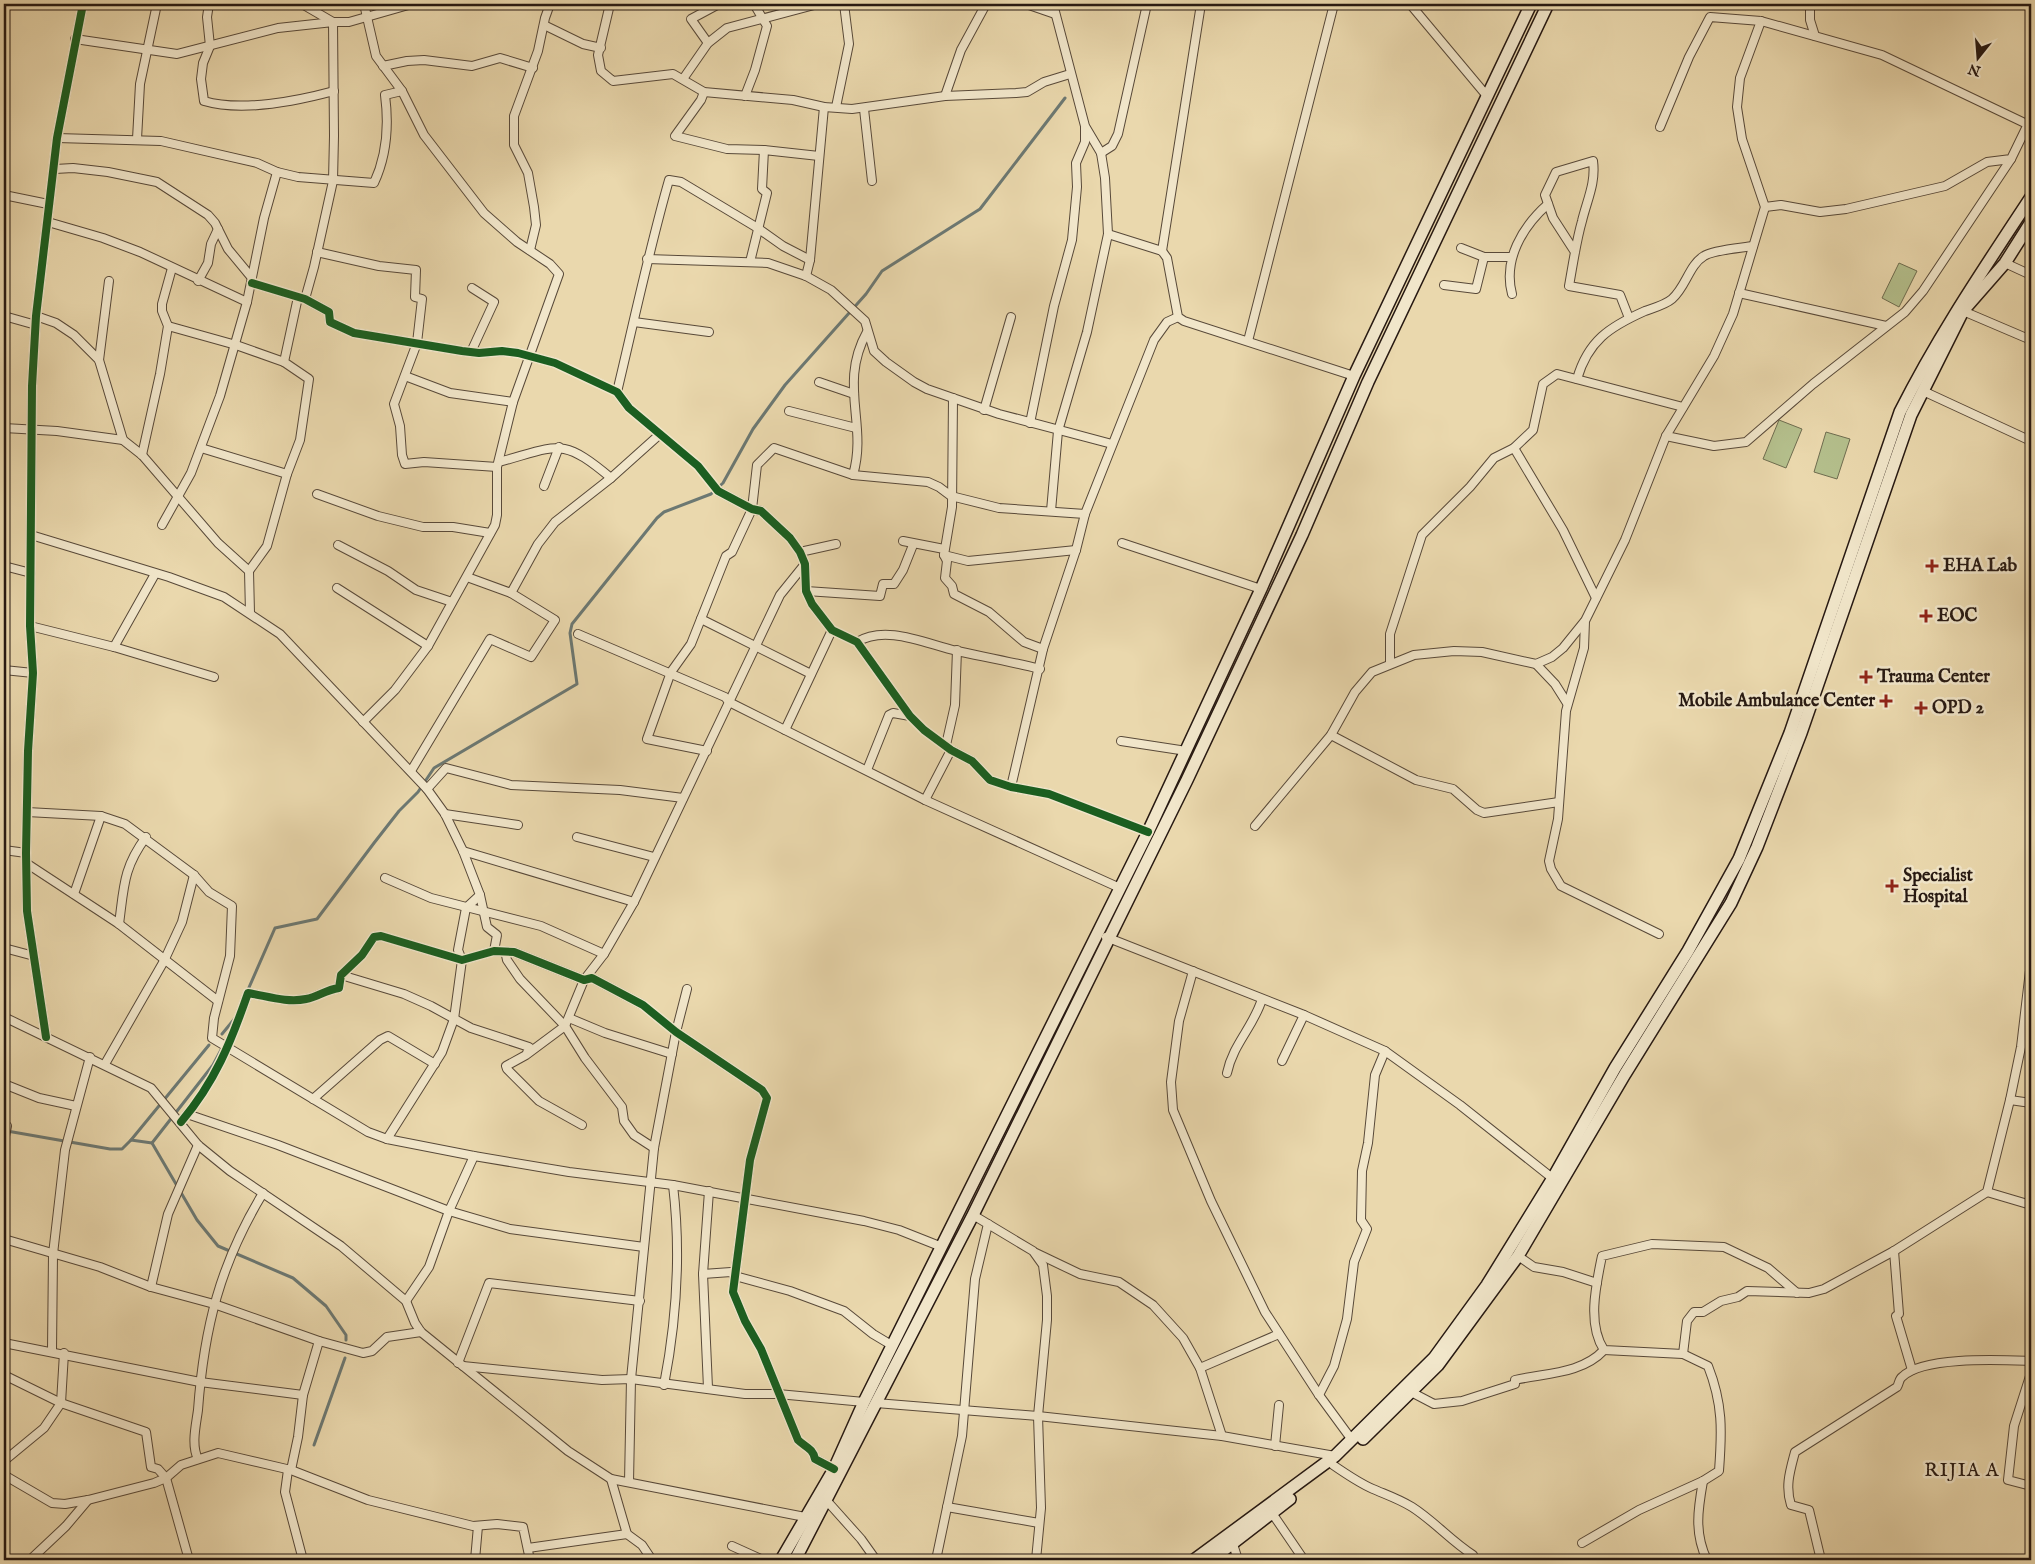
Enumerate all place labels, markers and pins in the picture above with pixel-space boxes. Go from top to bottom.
place label: EHA Lab [1943,555,2018,578]
marker: EHA Lab [1925,559,1939,573]
place label: EOC [1937,605,1977,628]
marker: EOC [1919,609,1933,623]
place label: Trauma Center [1876,666,1990,689]
marker: Trauma Center [1859,670,1873,684]
place label: Mobile Ambulance Center [1678,690,1875,713]
marker: Mobile Ambulance Center [1879,694,1893,708]
place label: OPD 2 [1932,697,1985,720]
marker: OPD 2 [1914,701,1928,715]
place label: Specialist Hospital [1903,865,1974,909]
marker: Specialist Hospital [1885,879,1899,893]

